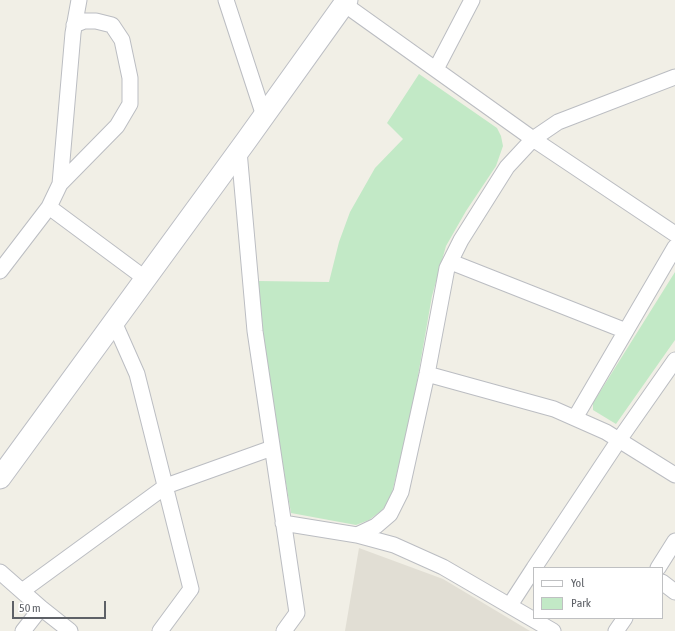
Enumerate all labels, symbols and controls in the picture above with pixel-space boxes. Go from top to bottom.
legend [533,567,663,619]
text: Yol [571,576,584,590]
scale bar [14,593,108,619]
text: Park [571,596,591,610]
text: 50 m [19,601,41,615]

